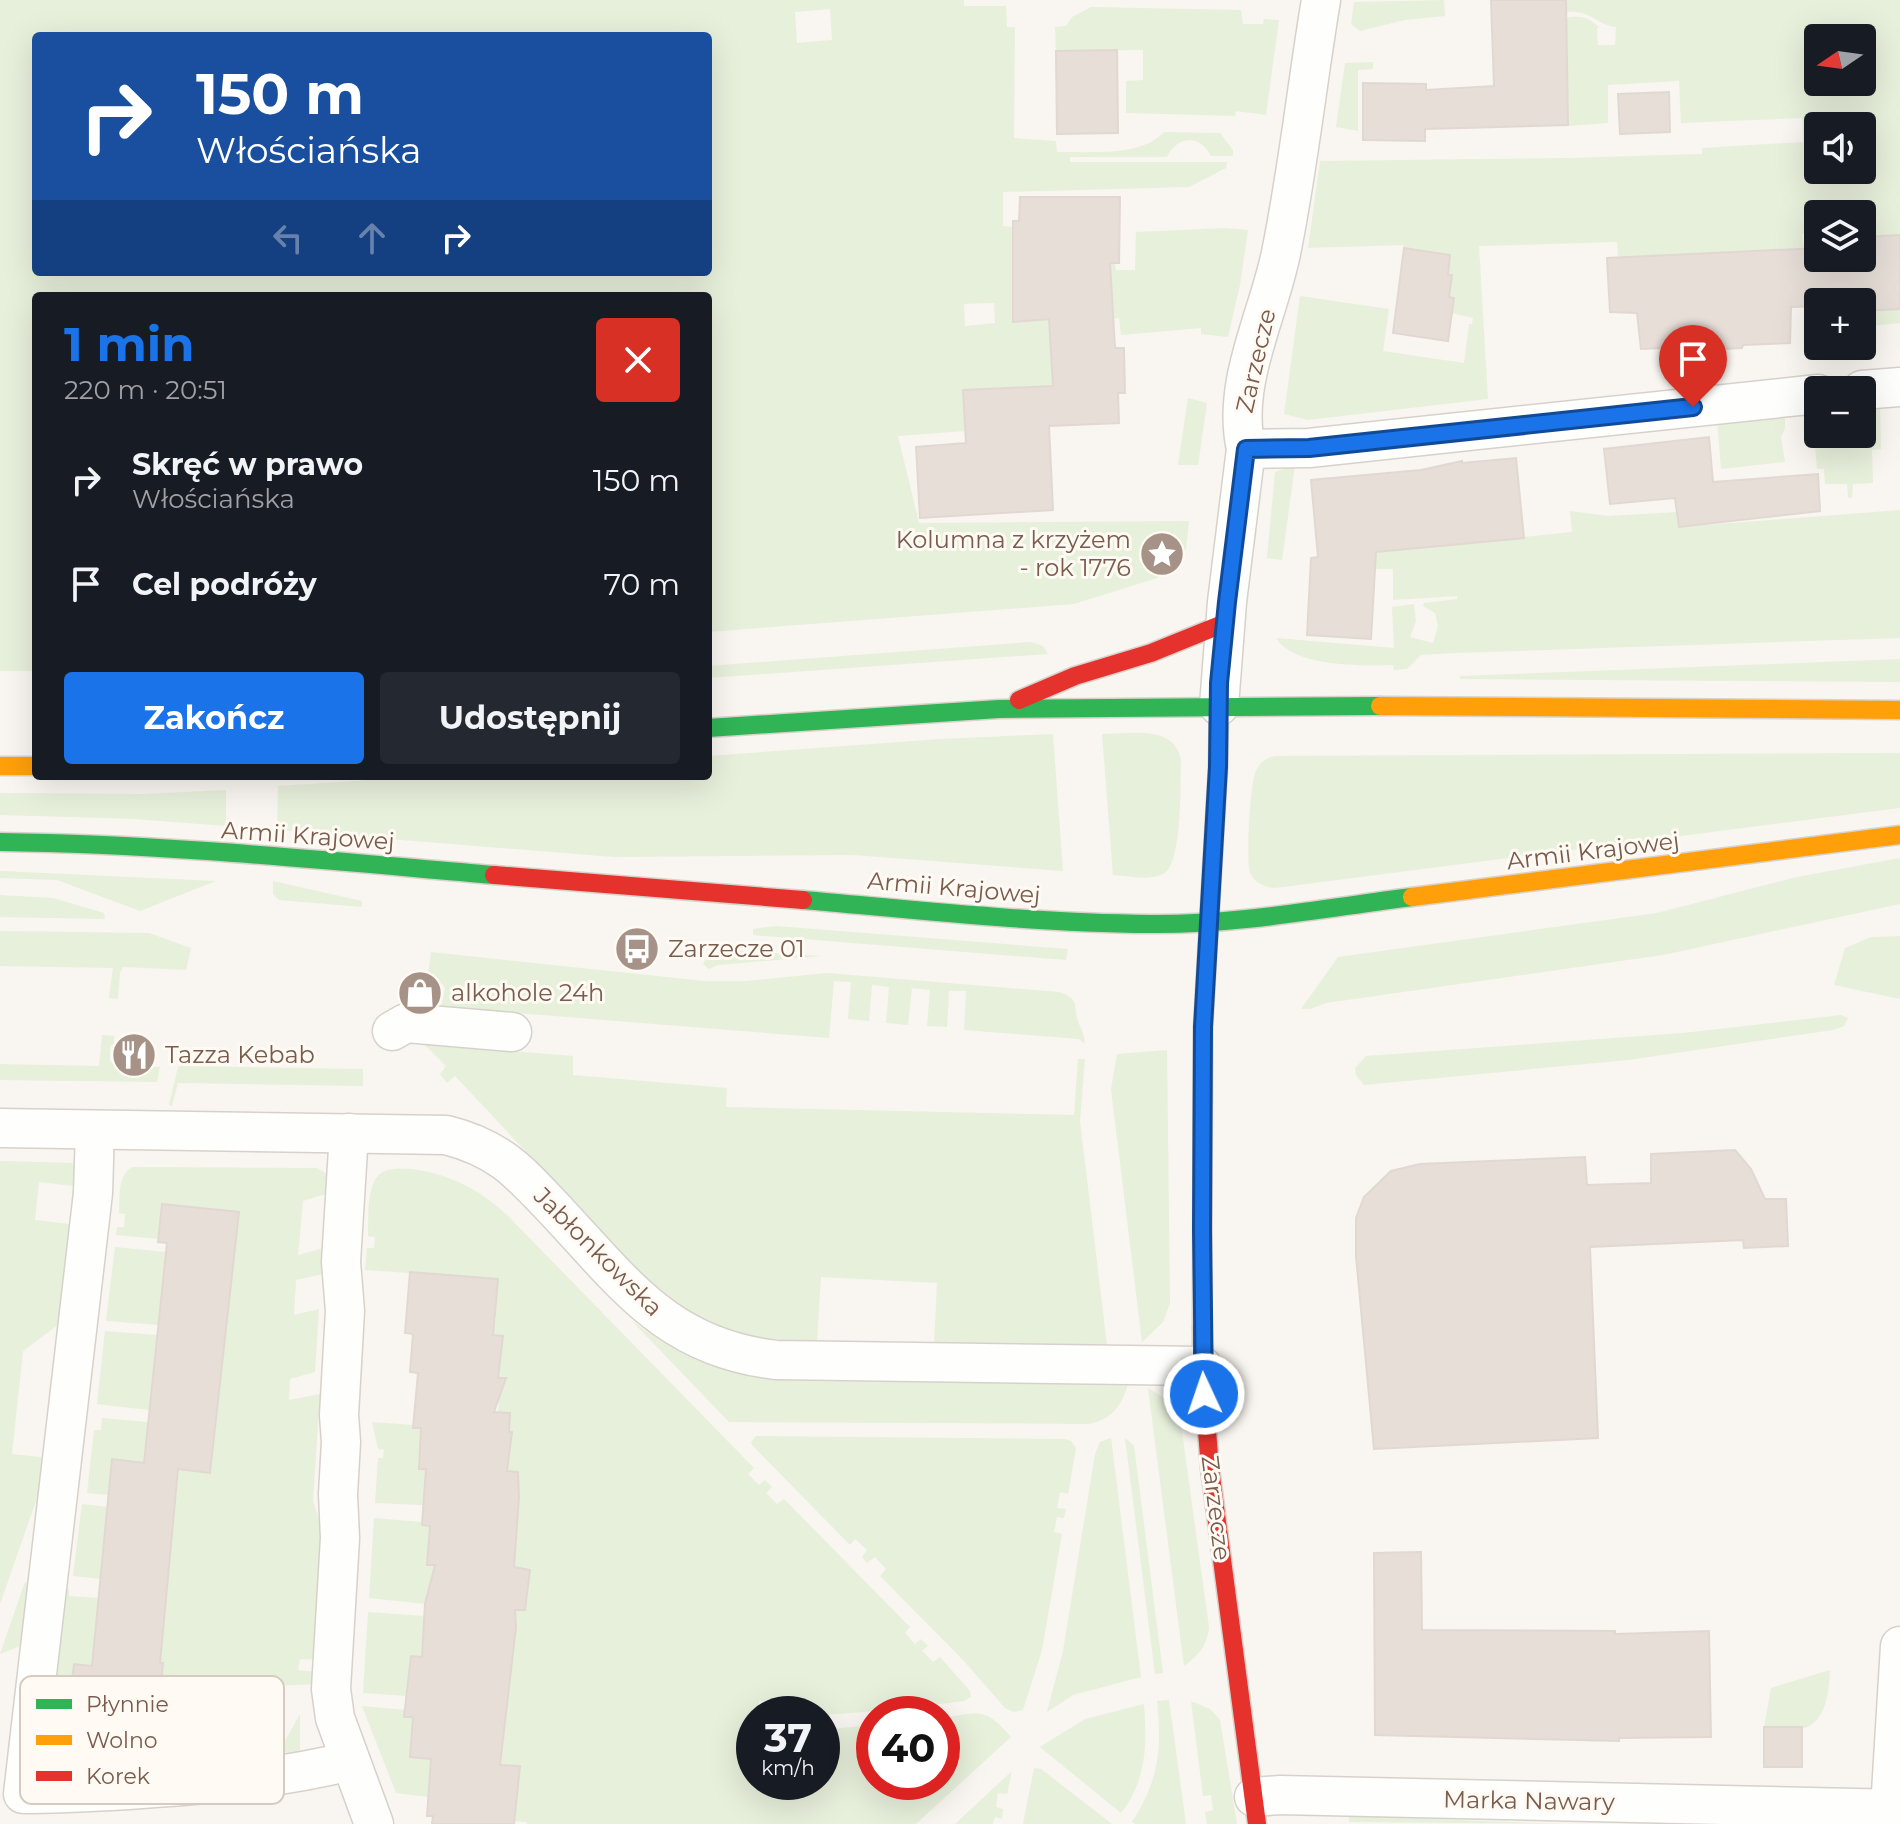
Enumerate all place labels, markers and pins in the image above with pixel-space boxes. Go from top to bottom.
pin [1659,325,1727,407]
place label: Kolumna z krzyżem - rok 1776 [896,525,1131,582]
place icon: Kolumna z krzyżem - rok 1776 [1138,530,1186,578]
bus stop icon: Zarzecze 01 [613,925,661,973]
place label: Zarzecze 01 [668,934,805,963]
shop icon: alkohole 24h [396,969,444,1017]
place label: alkohole 24h [451,978,604,1007]
restaurant icon: Tazza Kebab [110,1031,158,1079]
place label: Tazza Kebab [165,1040,315,1069]

